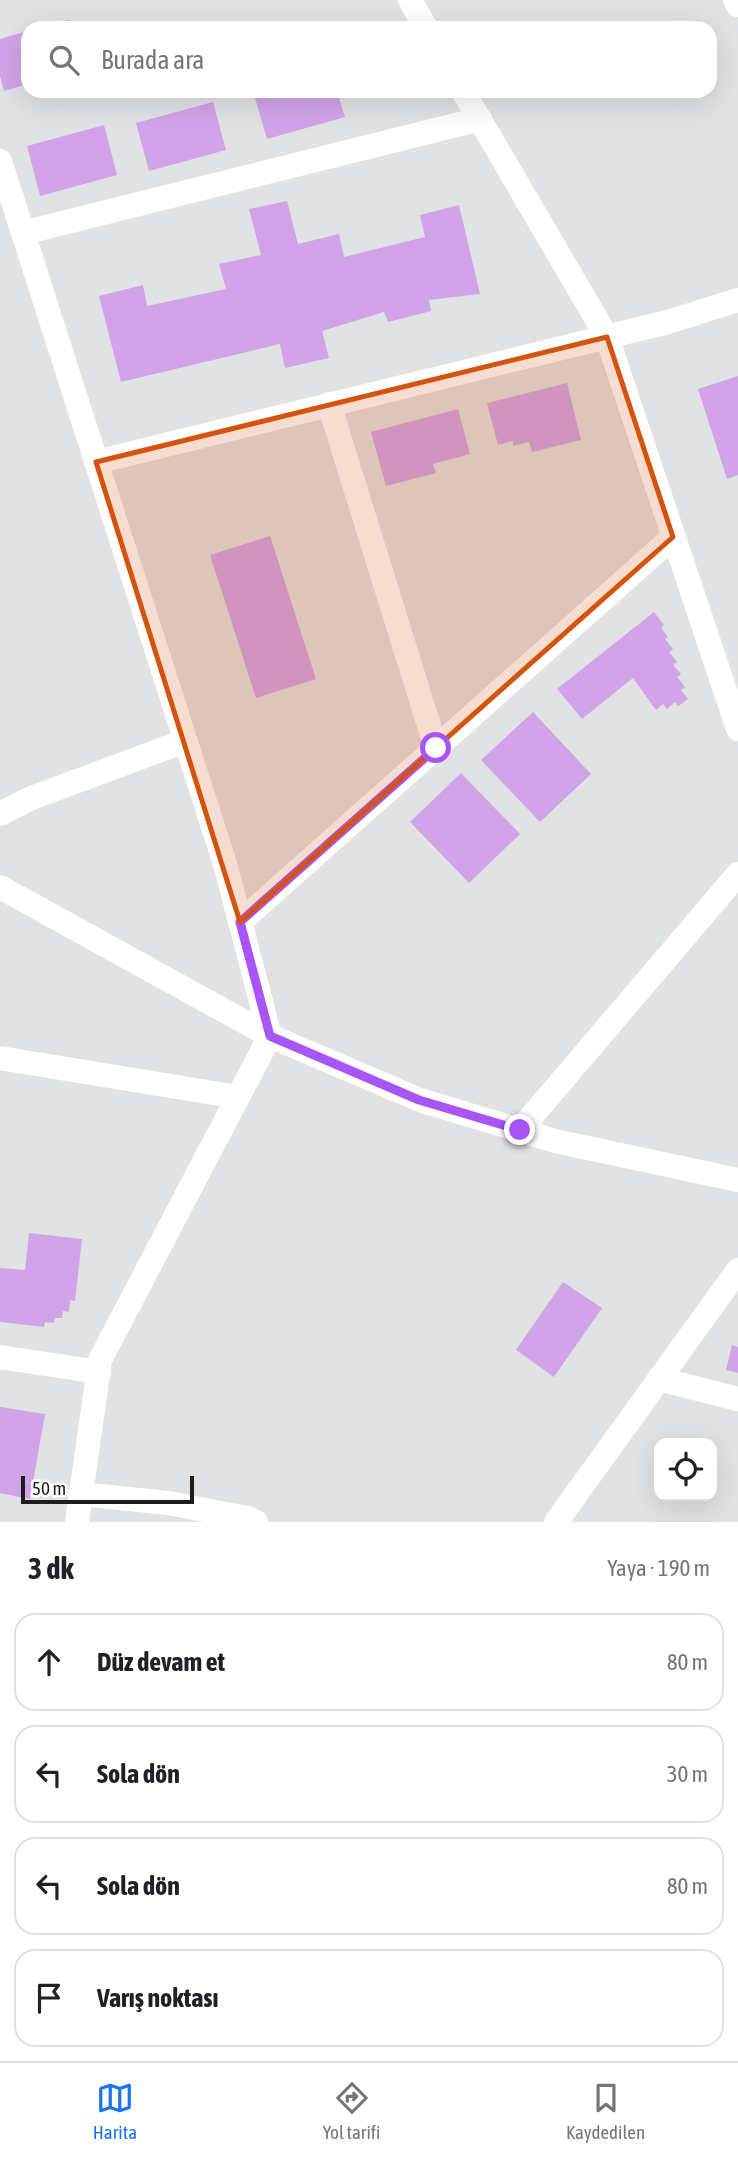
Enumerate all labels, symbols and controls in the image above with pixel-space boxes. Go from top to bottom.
search box [21,21,717,98]
icon: search [45,41,83,79]
text: Burada ara [101,45,204,75]
route start [420,732,451,763]
route end [504,1114,535,1145]
map controls [654,1438,717,1501]
button: locate [654,1438,717,1501]
scale bar [21,1473,194,1505]
text: 50 m [32,1477,66,1499]
text: 3 dk [28,1551,74,1585]
text: Yaya · 190 m [607,1555,710,1581]
icon: ahead [30,1643,68,1681]
text: Düz devam et [97,1647,225,1677]
text: 80 m [667,1649,708,1675]
icon: left [30,1755,68,1793]
text: Sola dön [97,1759,180,1789]
text: 30 m [667,1761,708,1787]
icon: left [30,1867,68,1905]
text: Sola dön [97,1871,180,1901]
text: 80 m [667,1873,708,1899]
icon: arrive [30,1979,68,2017]
text: Varış noktası [97,1983,218,2013]
tab: Harita [93,2079,137,2143]
tab: Yol tarifi [323,2079,380,2143]
tab: Kaydedilen [566,2079,645,2143]

